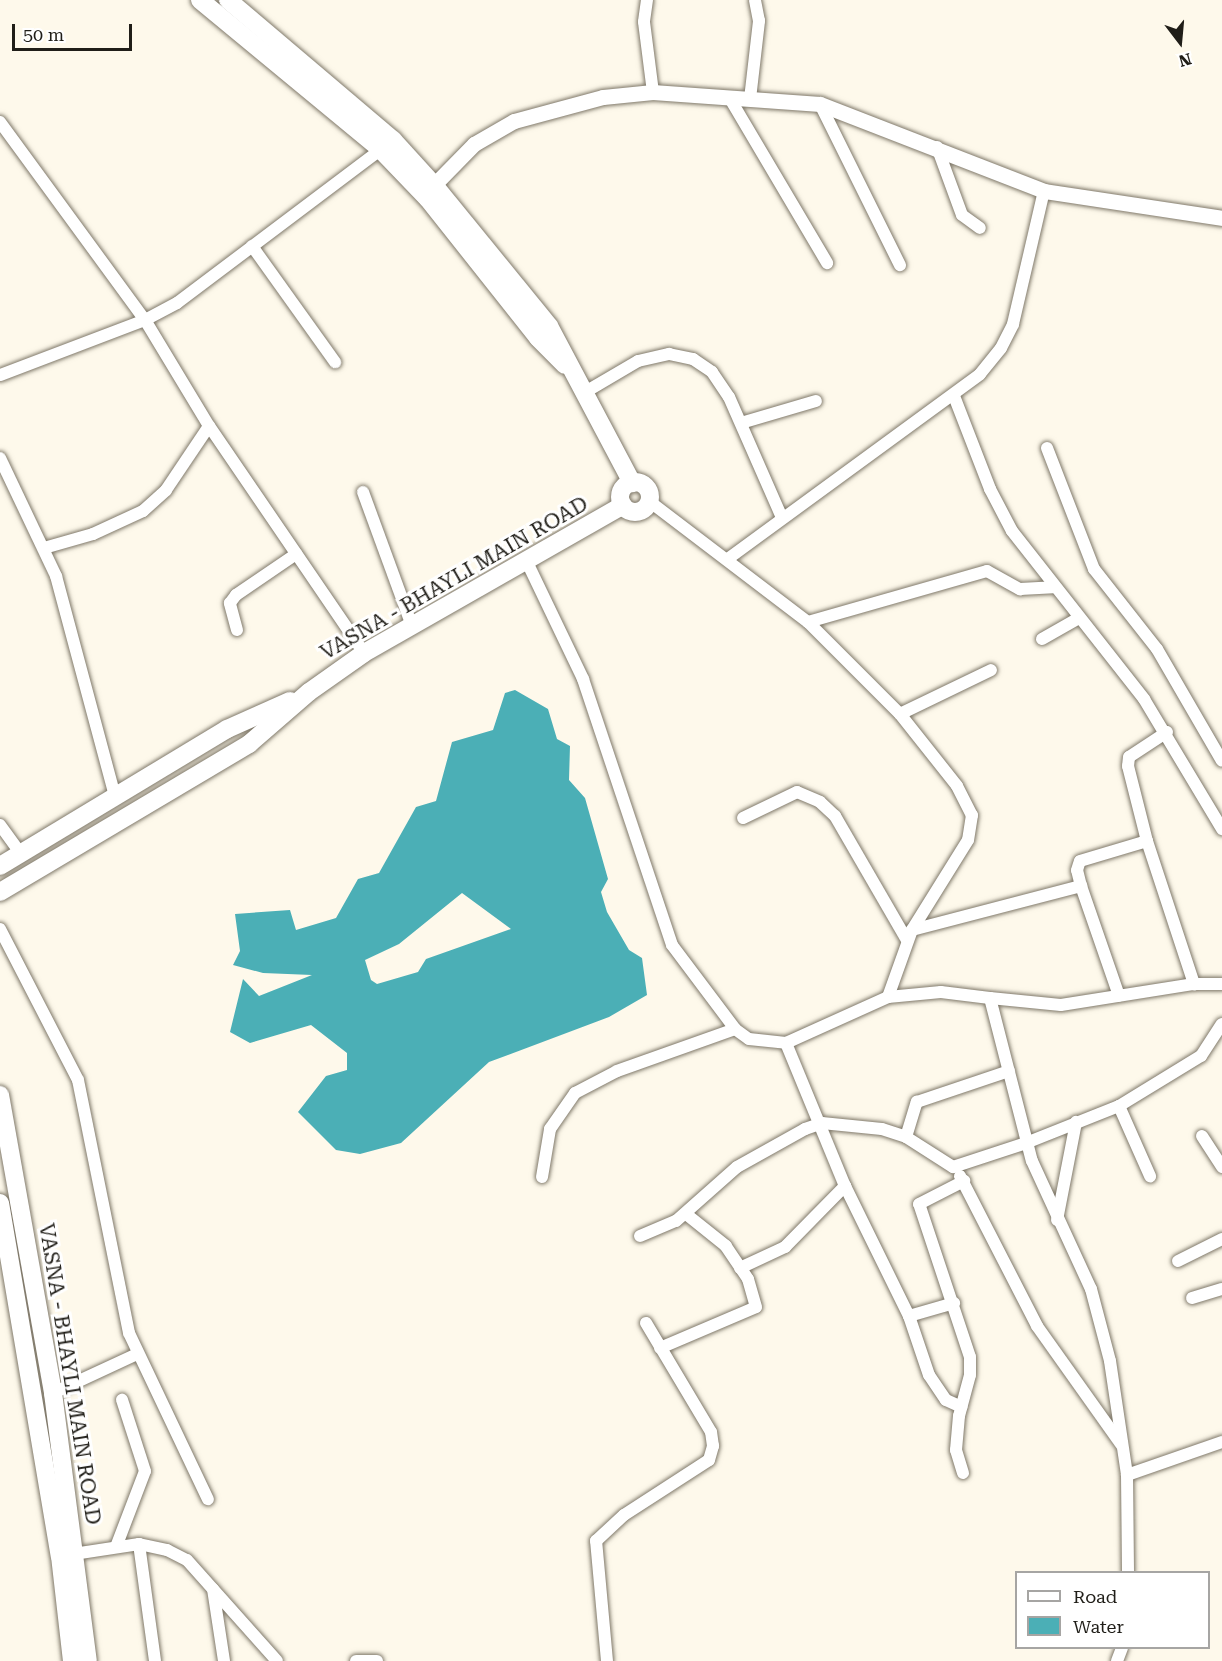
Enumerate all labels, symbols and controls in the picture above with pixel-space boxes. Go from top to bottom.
scale bar [15,12,135,50]
north arrow [1150,12,1210,72]
text: 50 m [23,24,64,45]
text: N [1177,49,1194,71]
street label: VASNA - BHAYLI MAIN ROAD [316,491,592,665]
street label: VASNA - BHAYLI MAIN ROAD [34,1222,106,1526]
legend [1015,1571,1210,1649]
text: Road [1073,1586,1117,1607]
text: Water [1073,1616,1124,1637]

